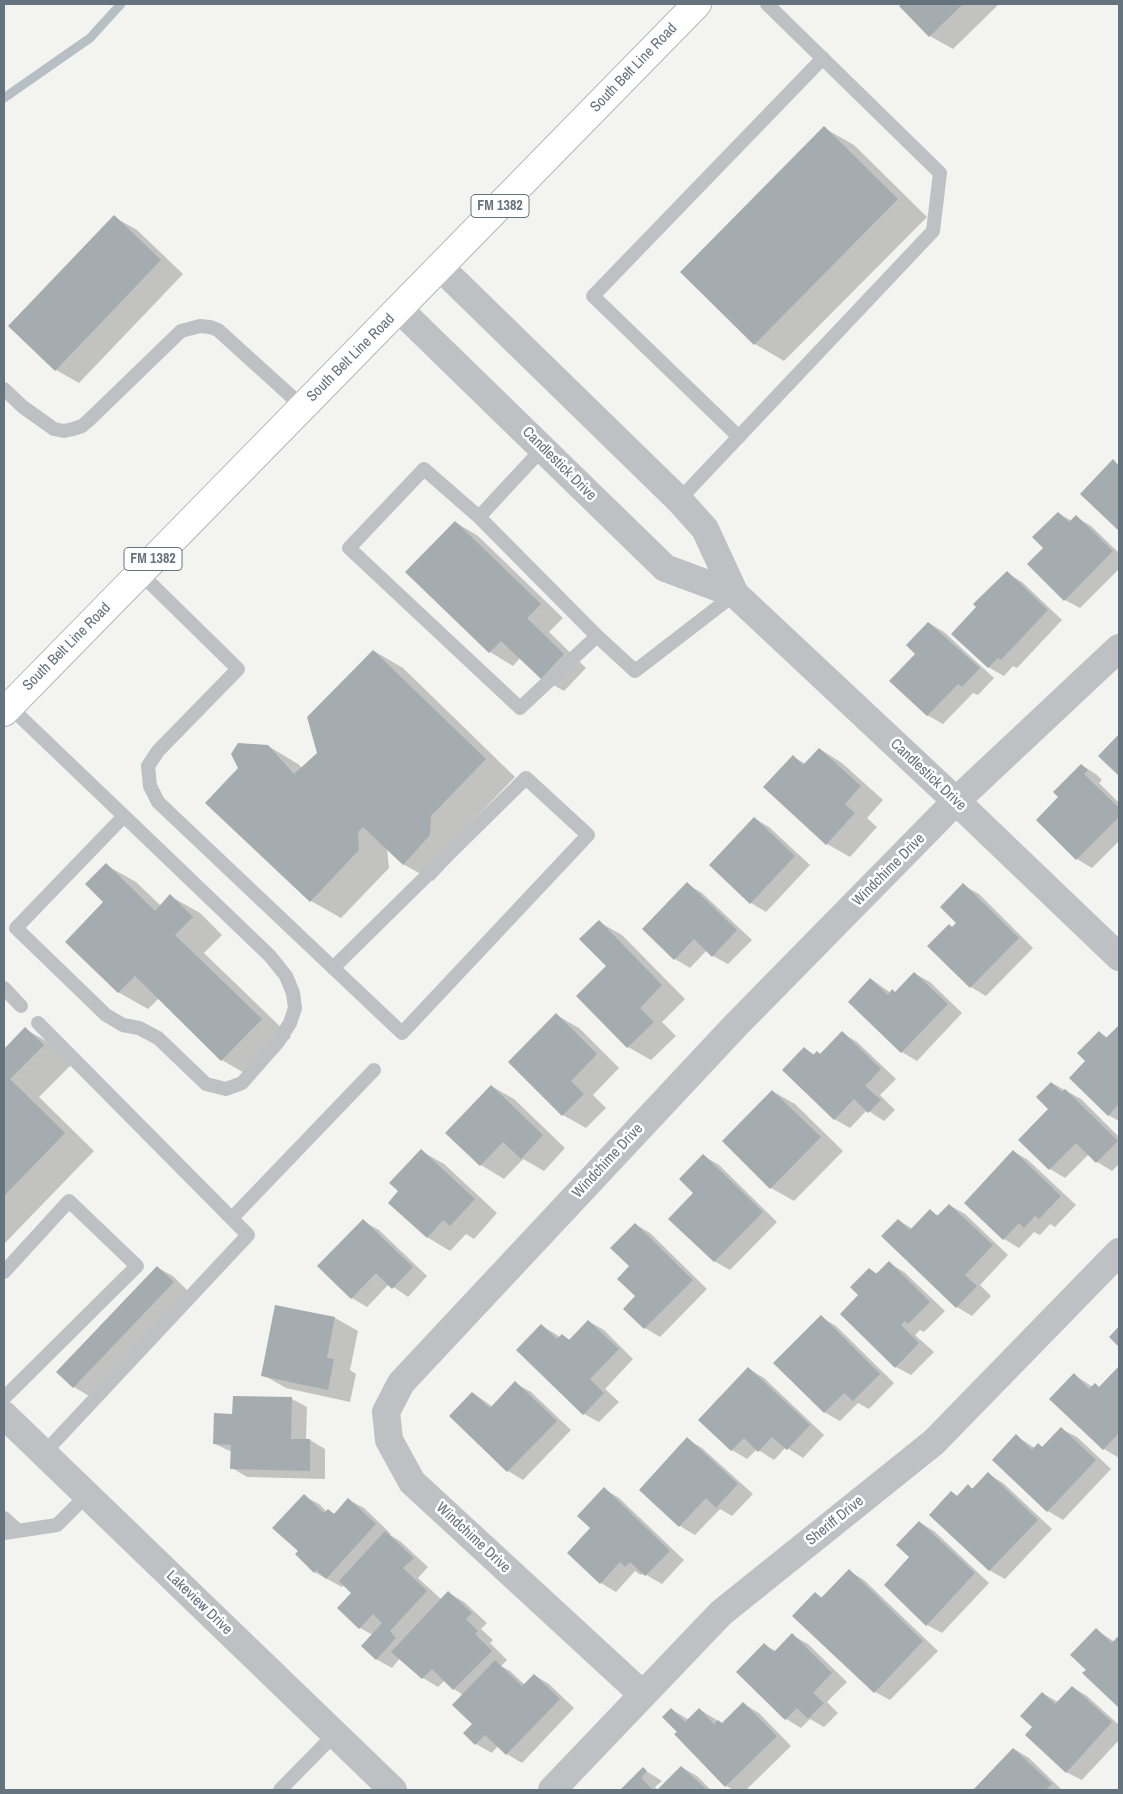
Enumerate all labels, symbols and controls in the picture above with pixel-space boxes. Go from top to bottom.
street label: South Belt Line Road [587,20,681,116]
road number: FM 1382 [471,195,529,218]
street label: South Belt Line Road [303,310,399,406]
street label: Candlestick Drive [518,423,600,505]
road number: FM 1382 [124,548,182,570]
street label: South Belt Line Road [19,599,115,695]
street label: Candlestick Drive [886,735,970,815]
street label: Windchime Drive [849,830,929,910]
street label: Windchime Drive [569,1120,647,1202]
street label: Sheriff Drive [803,1492,867,1550]
street label: Windchime Drive [432,1499,514,1577]
street label: Lakeview Drive [162,1567,236,1639]

